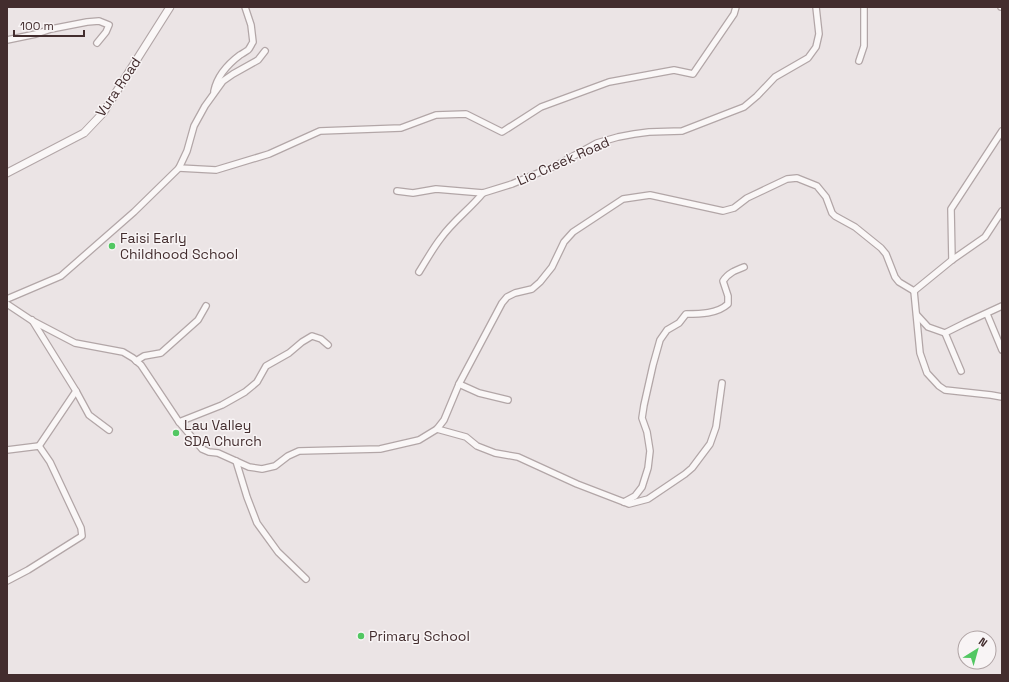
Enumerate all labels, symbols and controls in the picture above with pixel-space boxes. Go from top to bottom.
scale bar [14,12,84,38]
text: 100 m [20,18,54,34]
street label: Vura Road [91,54,145,120]
street label: Lio Creek Road [514,133,612,189]
place label: Faisi Early Childhood School [120,229,238,263]
marker: Faisi Early Childhood School [107,241,117,251]
place label: Lau Valley SDA Church [184,416,262,450]
marker: Lau Valley SDA Church [171,428,181,438]
place label: Primary School [369,627,470,645]
north arrow [957,630,997,670]
marker: Primary School [356,631,366,641]
text: N [976,634,990,650]

